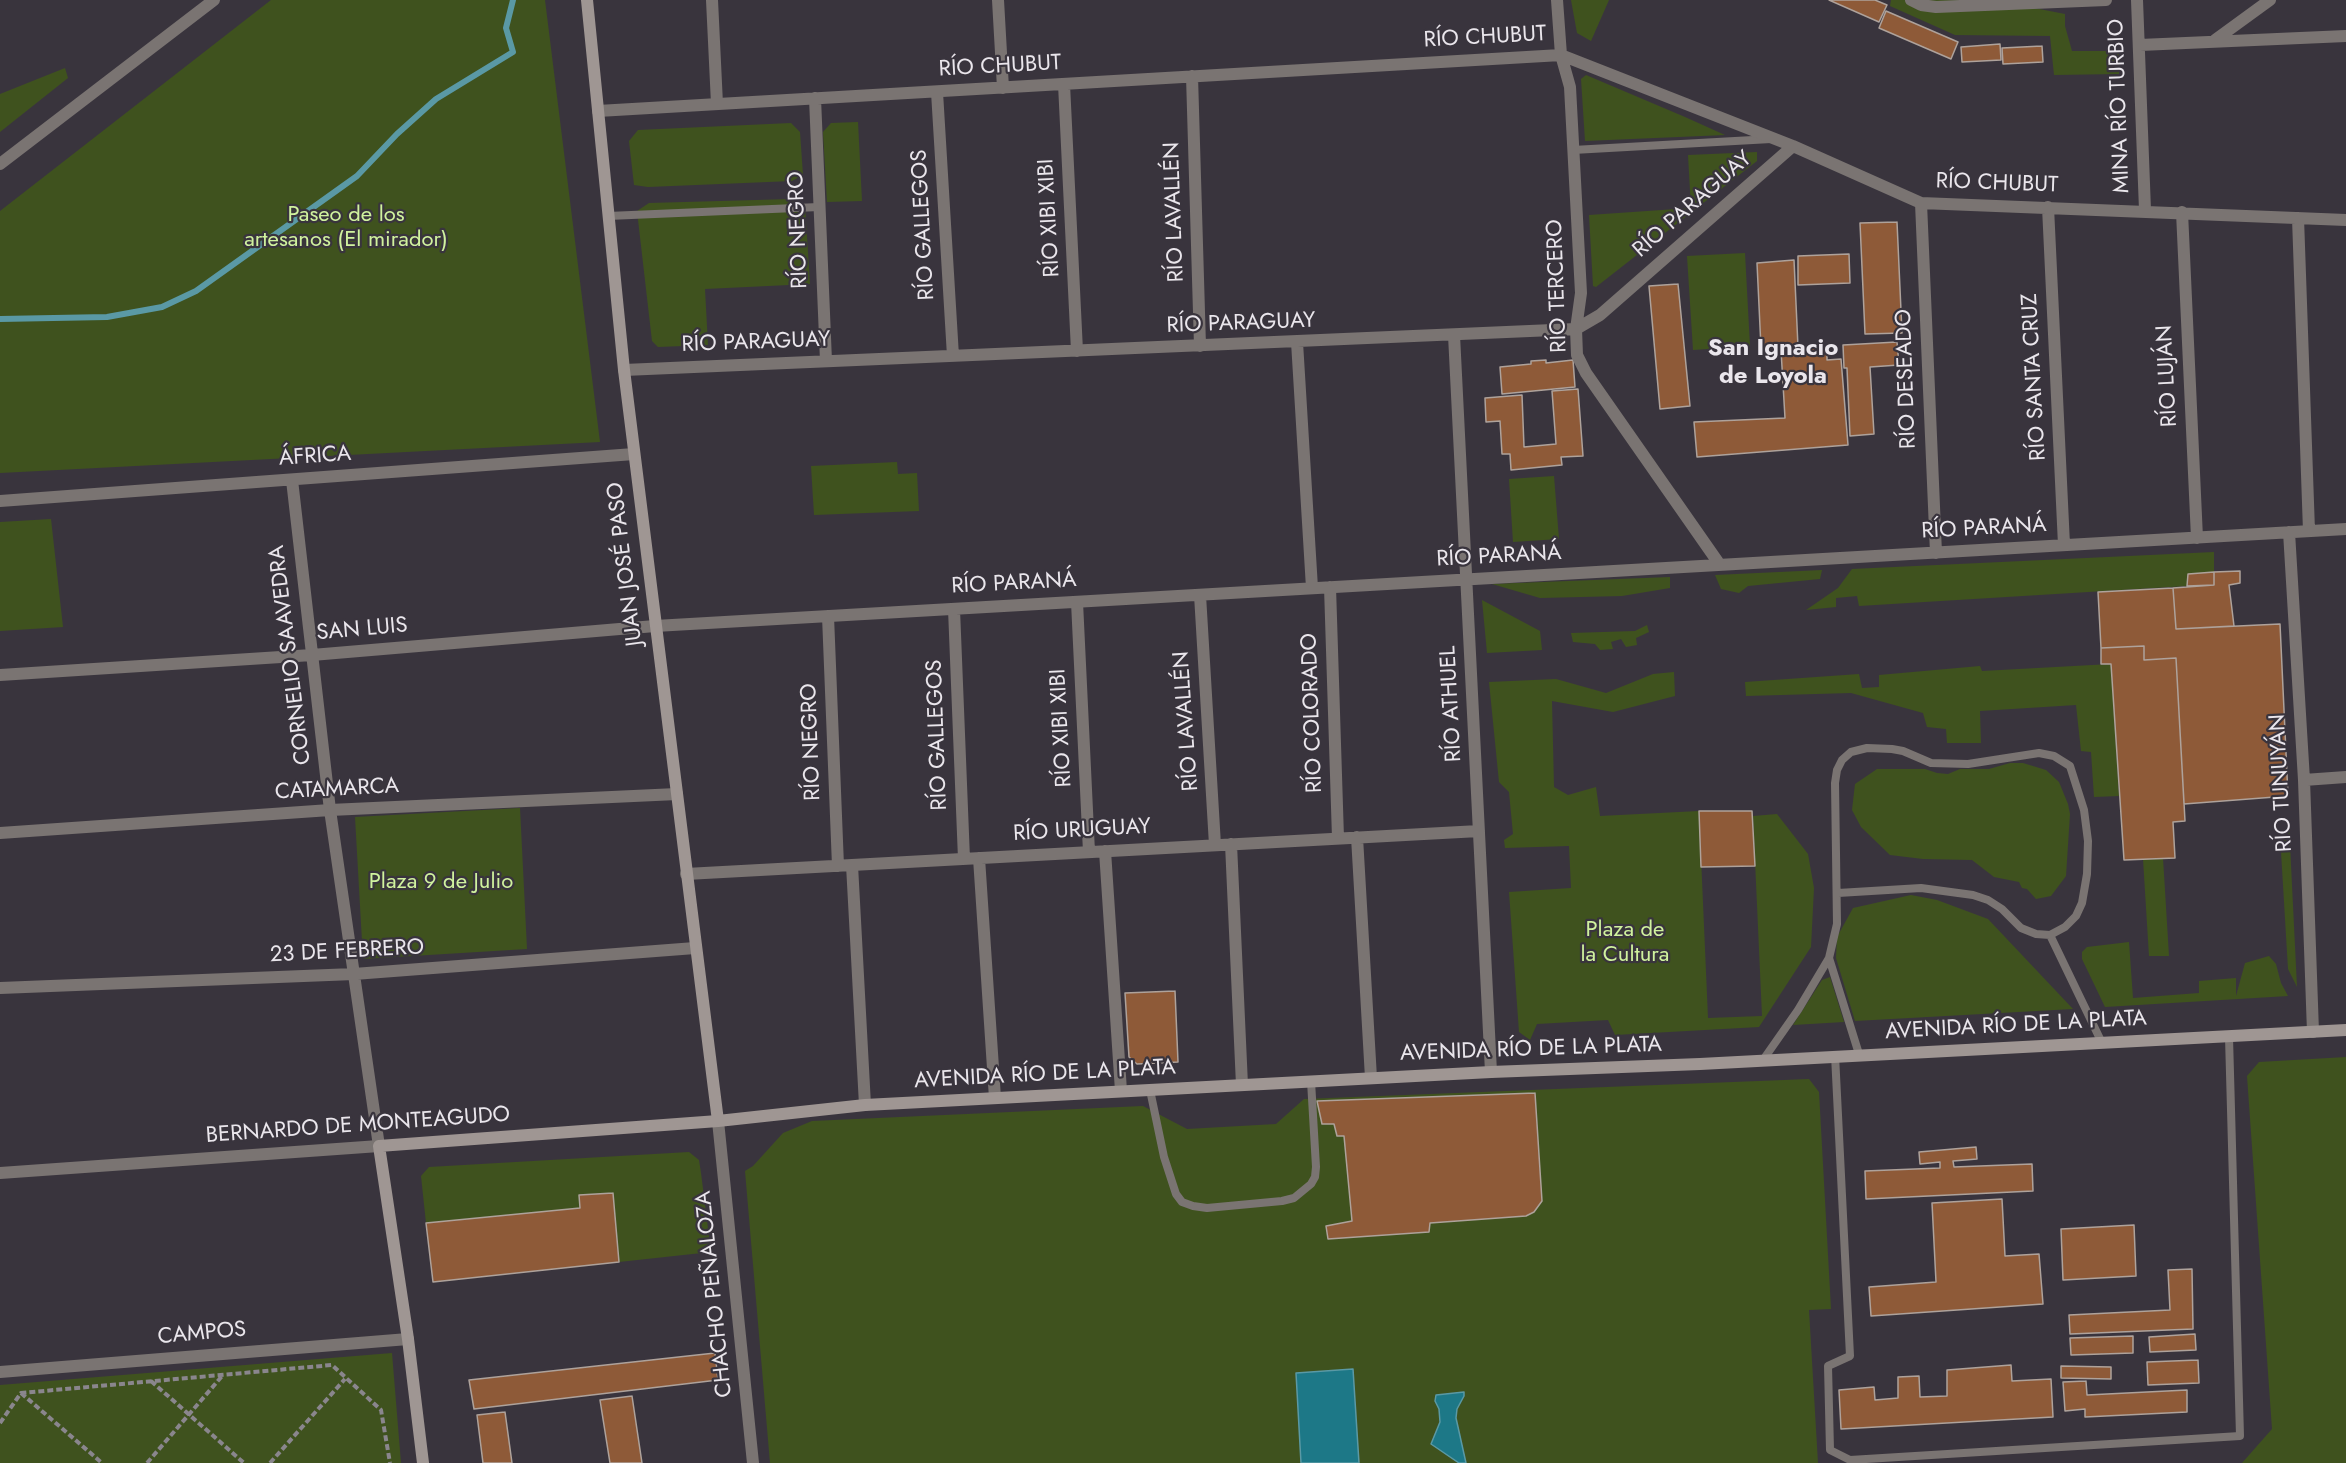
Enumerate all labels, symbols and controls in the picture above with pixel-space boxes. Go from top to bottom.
street label: MINA RÍO TURBIO [2104,18,2136,194]
street label: RÍO CHUBUT [1423,22,1547,54]
street label: RÍO CHUBUT [938,51,1062,83]
street label: RÍO LAVALLÉN [1159,141,1191,283]
street label: RÍO PARAGUAY [1628,146,1758,264]
street label: RÍO GALLEGOS [907,149,941,301]
street label: RÍO XIBI XIBI [1034,158,1066,278]
street label: RÍO CHUBUT [1935,169,2059,199]
street label: RÍO NEGRO [784,171,814,289]
park label: Paseo de los artesanos (El mirador) [244,203,448,254]
street label: RÍO TERCERO [1542,219,1574,353]
street label: RÍO SANTA CRUZ [2017,293,2053,461]
street label: RÍO PARAGUAY [1166,308,1316,340]
street label: RÍO DESEADO [1891,309,1923,449]
street label: RÍO LUJÁN [2152,324,2184,428]
street label: RÍO PARAGUAY [681,327,831,359]
district label: San Ignacio de Loyola [1708,335,1838,391]
street label: ÁFRICA [278,441,352,473]
street label: JUAN JOSÉ PASO [603,480,649,648]
street label: RÍO PARANÁ [1921,513,2047,545]
street label: RÍO PARANÁ [1436,541,1562,573]
street label: CORNELIO SAAVEDRA [264,544,318,766]
street label: RÍO PARANÁ [951,568,1077,600]
street label: SAN LUIS [315,613,409,647]
street label: RÍO COLORADO [1297,633,1329,793]
street label: RÍO ATHUEL [1436,645,1468,763]
street label: RÍO LAVALLÉN [1169,650,1205,792]
street label: RÍO GALLEGOS [922,659,954,811]
street label: RÍO XIBI XIBI [1046,668,1078,788]
street label: RÍO NEGRO [797,683,827,801]
street label: RÍO TUNUYÁN [2265,713,2299,853]
street label: CATAMARCA [274,774,400,806]
street label: RÍO URUGUAY [1013,814,1151,848]
park label: Plaza 9 de Julio [369,870,513,896]
park label: Plaza de la Cultura [1581,918,1669,969]
street label: 23 DE FEBRERO [269,935,425,969]
street label: AVENIDA RÍO DE LA PLATA [1885,1006,2147,1046]
street label: AVENIDA RÍO DE LA PLATA [1400,1032,1662,1068]
street label: AVENIDA RÍO DE LA PLATA [914,1055,1176,1095]
street label: BERNARDO DE MONTEAGUDO [205,1102,511,1150]
street label: CHACHO PEÑALOZA [691,1189,739,1399]
street label: CAMPOS [157,1317,247,1351]

